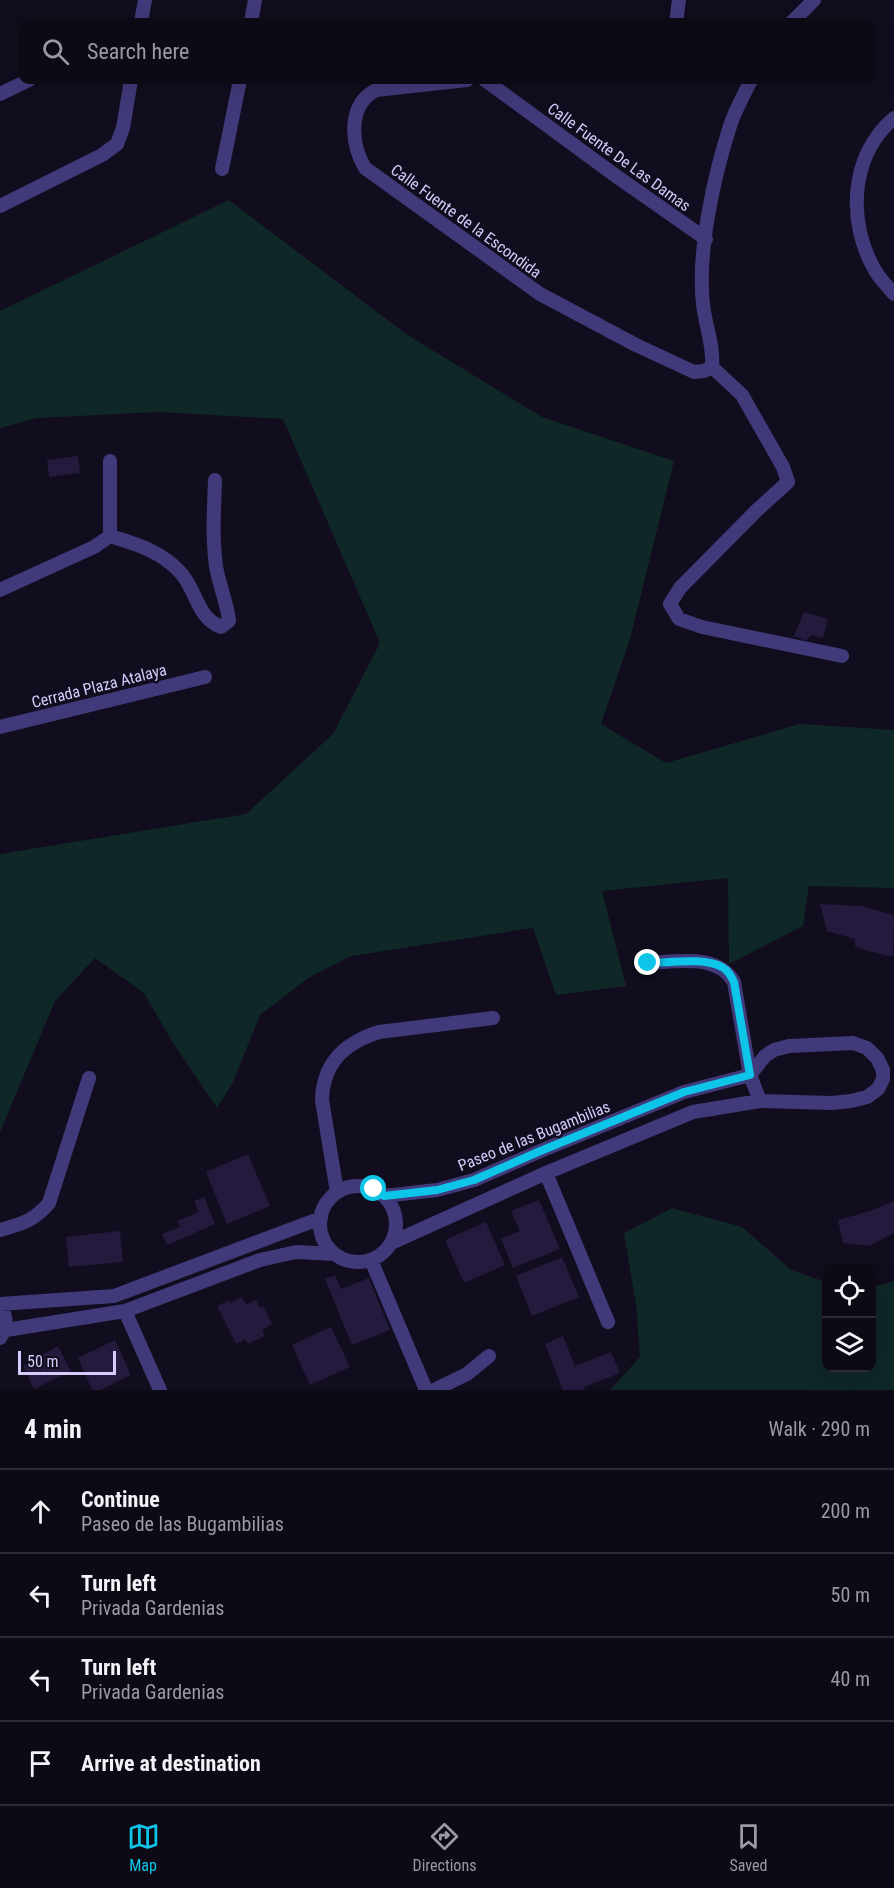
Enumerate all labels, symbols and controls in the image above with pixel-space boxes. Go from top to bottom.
search box [18,18,876,84]
icon: search [39,35,72,68]
text: Search here [87,39,189,64]
street label: Calle Fuente De Las Damas [544,99,694,215]
street label: Calle Fuente de la Escondida [387,160,545,282]
street label: Cerrada Plaza Atalaya [30,660,168,712]
route end [634,949,660,975]
street label: Paseo de las Bugambilias [455,1097,613,1175]
route start [360,1175,386,1201]
map controls [822,1264,876,1372]
button: locate [822,1264,876,1318]
button: layers [822,1318,876,1372]
scale bar [18,1348,116,1376]
text: 50 m [27,1352,59,1371]
text: 4 min [24,1414,82,1444]
text: Walk · 290 m [769,1417,870,1441]
text: Continue [81,1487,160,1512]
icon: ahead [24,1495,57,1528]
text: 200 m [821,1499,870,1523]
text: Paseo de las Bugambilias [81,1512,284,1536]
text: Turn left [81,1571,156,1596]
icon: left [24,1579,57,1612]
text: 50 m [831,1583,870,1607]
text: Privada Gardenias [81,1596,224,1620]
text: Turn left [81,1655,156,1680]
icon: left [24,1663,57,1696]
text: 40 m [831,1667,870,1691]
text: Privada Gardenias [81,1680,224,1704]
icon: arrive [24,1747,57,1780]
text: Arrive at destination [81,1751,261,1776]
tab: Map [127,1820,160,1875]
tab: Directions [413,1820,476,1875]
tab: Saved [729,1820,767,1875]

